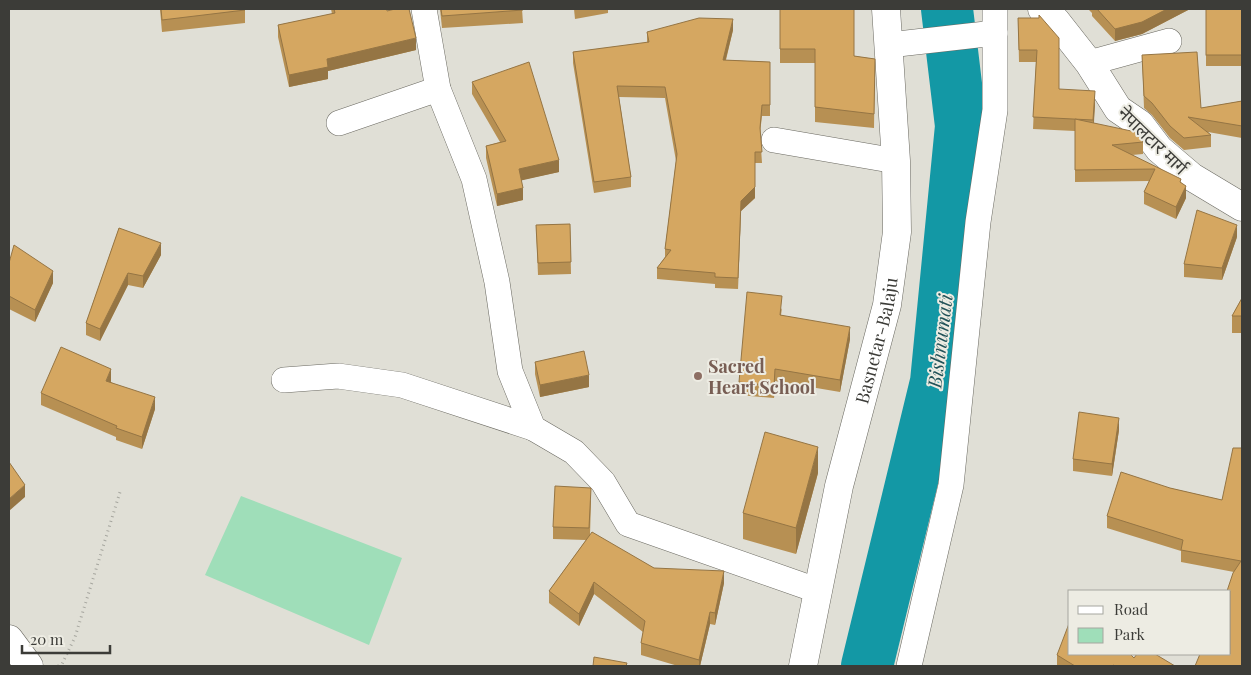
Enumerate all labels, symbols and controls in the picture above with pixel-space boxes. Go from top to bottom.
street label: नेपालटार मार्ग [1113,101,1194,180]
street label: Basnetar-Balaju [849,275,903,406]
water label: Bishnumati [920,291,958,390]
place label: Sacred Heart School [708,354,816,399]
marker: Sacred Heart School [692,370,704,382]
legend [1068,590,1231,655]
text: Road [1114,599,1148,619]
scale bar [22,622,110,654]
text: Park [1114,624,1146,644]
text: 20 m [30,629,64,649]

